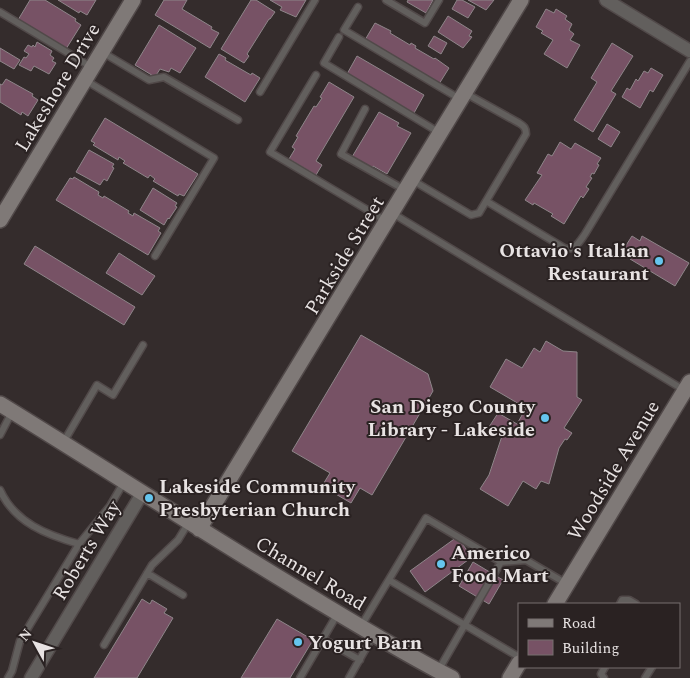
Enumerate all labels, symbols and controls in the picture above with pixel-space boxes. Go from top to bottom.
street label: Lakeshore Drive [8,17,108,158]
street label: Parkside Street [297,190,392,321]
place label: Ottavio's Italian Restaurant [499,236,649,289]
marker: Ottavio's Italian Restaurant [653,255,665,267]
place label: San Diego County Library - Lakeside [367,392,536,445]
street label: Woodside Avenue [560,395,668,546]
marker: San Diego County Library - Lakeside [539,412,551,424]
place label: Lakeside Community Presbyterian Church [159,472,356,525]
marker: Lakeside Community Presbyterian Church [143,492,155,504]
street label: Roberts Way [45,494,129,606]
street label: Channel Road [249,529,372,619]
place label: Americo Food Mart [451,538,549,591]
marker: Americo Food Mart [435,558,447,570]
legend [518,603,680,668]
text: Road [562,612,596,635]
north arrow [10,618,60,668]
text: N [14,624,37,646]
place label: Yogurt Barn [308,628,422,658]
marker: Yogurt Barn [292,636,304,648]
text: Building [562,637,619,660]

